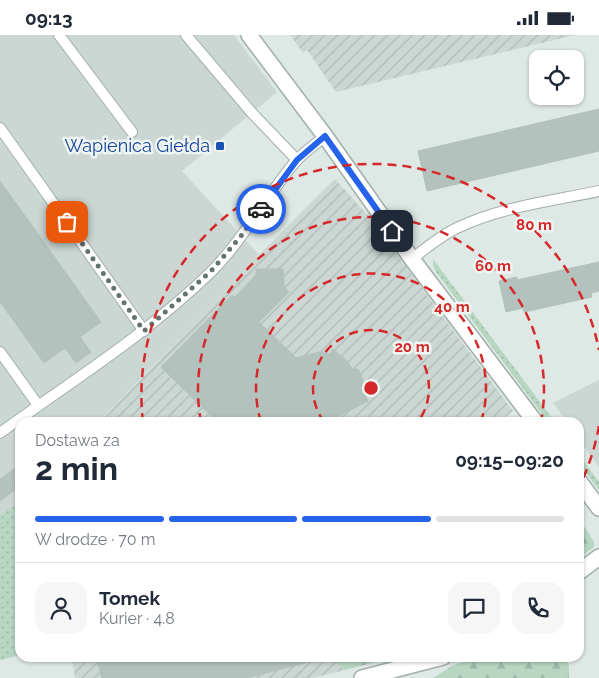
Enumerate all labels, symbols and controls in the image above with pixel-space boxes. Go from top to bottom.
text: 09:13 [25,7,73,29]
map controls [529,50,584,105]
button: locate [529,50,584,105]
place label: Wapienica Giełda [64,135,210,156]
marker: Wapienica Giełda [214,140,226,152]
courier [236,184,286,234]
icon: car [247,195,275,223]
pin [46,201,88,243]
icon: bag [53,208,81,236]
pin [371,210,413,252]
text: 80 m [516,216,552,234]
icon: home [378,217,406,245]
text: 60 m [475,257,511,275]
text: 40 m [434,298,470,316]
text: 20 m [394,338,430,356]
centre of rings [362,379,380,397]
text: Dostawa za [35,431,120,450]
text: 09:15–09:20 [455,449,564,471]
text: 2 min [35,450,118,487]
text: W drodze · 70 m [35,530,155,549]
button: person [35,582,87,634]
button: chat [448,582,500,634]
button: phone [512,582,564,634]
text: Tomek [99,587,160,609]
text: Kurier · 4.8 [99,609,175,628]

